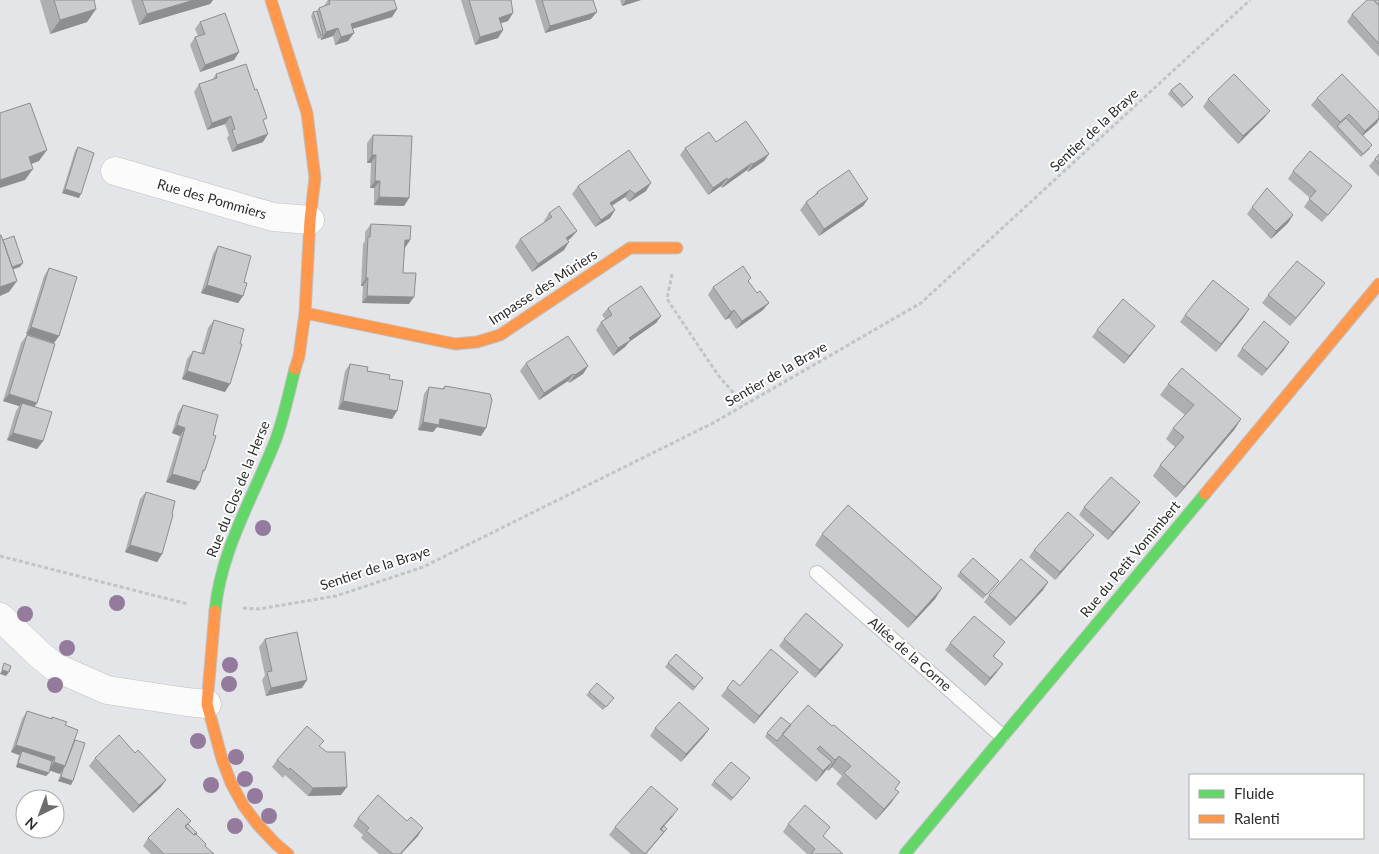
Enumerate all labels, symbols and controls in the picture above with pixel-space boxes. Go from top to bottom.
street label: Sentier de la Braye [1046,84,1141,175]
street label: Rue des Pommiers [155,175,269,222]
street label: Impasse des Mûriers [485,245,600,328]
street label: Sentier de la Braye [722,338,830,410]
street label: Rue du Clos de la Herse [202,418,273,560]
street label: Rue du Petit Vomimbert [1076,497,1183,620]
street label: Sentier de la Braye [318,542,432,593]
street label: Allée de la Corne [865,613,955,694]
legend [1189,774,1364,839]
text: Fluide [1234,784,1274,802]
north arrow [15,789,65,839]
text: Ralenti [1234,809,1280,827]
text: N [21,814,41,834]

